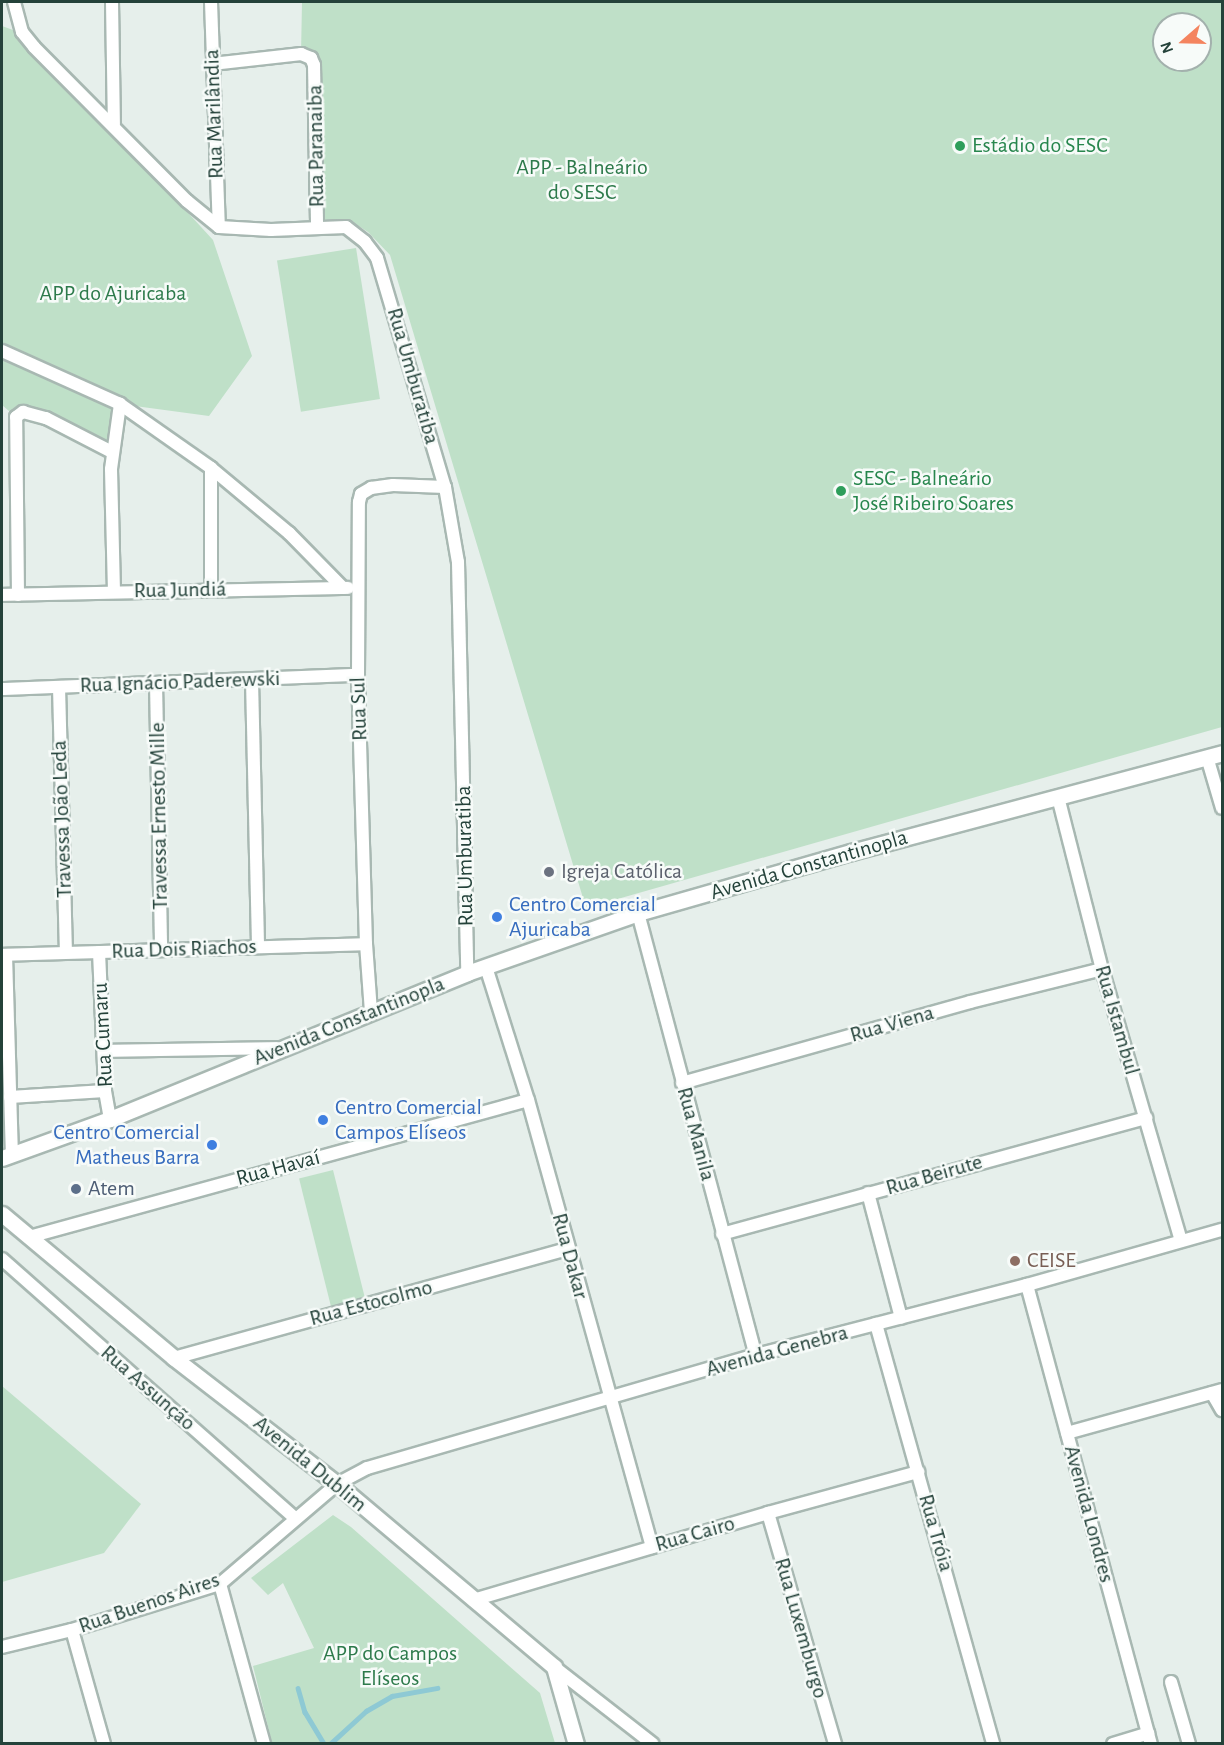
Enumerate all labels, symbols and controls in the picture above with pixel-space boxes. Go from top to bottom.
north arrow [1152,12,1212,72]
text: N [1158,40,1176,55]
street label: Rua Marilândia [199,49,229,179]
street label: Rua Paranaiba [302,84,330,208]
place label: Estádio do SESC [972,133,1108,159]
marker: Estádio do SESC [953,139,967,153]
park label: APP - Balneário do SESC [516,154,648,206]
park label: APP do Ajuricaba [40,281,186,307]
street label: Rua Umburatiba [381,305,445,447]
place label: SESC - Balneário José Ribeiro Soares [853,465,1014,516]
marker: SESC - Balneário José Ribeiro Soares [834,484,848,498]
street label: Rua Jundiá [133,576,227,604]
street label: Rua Ignácio Paderewski [79,665,281,699]
street label: Rua Sul [345,677,373,741]
street label: Travessa Ernesto Mille [144,722,174,910]
street label: Travessa João Leda [46,740,78,898]
street label: Rua Umburatiba [451,785,479,927]
street label: Avenida Constantinopla [707,824,911,906]
place label: Igreja Católica [561,859,682,885]
marker: Igreja Católica [542,865,556,879]
place label: Centro Comercial Ajuricaba [509,891,656,942]
marker: Centro Comercial Ajuricaba [490,910,504,924]
street label: Rua Dois Riachos [111,933,257,965]
street label: Rua Istambul [1089,962,1145,1078]
street label: Avenida Constantinopla [249,971,449,1071]
street label: Rua Cumaru [87,982,119,1088]
street label: Rua Viena [847,999,937,1049]
street label: Rua Manila [671,1084,721,1184]
place label: Centro Comercial Campos Elíseos [335,1094,482,1146]
marker: Centro Comercial Campos Elíseos [316,1113,330,1127]
place label: Centro Comercial Matheus Barra [53,1119,200,1170]
marker: Centro Comercial Matheus Barra [205,1138,219,1152]
street label: Rua Havaí [233,1144,323,1192]
street label: Rua Beirute [883,1149,985,1201]
place label: Atem [88,1176,135,1202]
marker: Atem [69,1182,83,1196]
street label: Rua Dakar [546,1210,594,1302]
place label: CEISE [1027,1248,1076,1274]
marker: CEISE [1008,1254,1022,1268]
street label: Rua Estocolmo [307,1274,435,1332]
street label: Avenida Genebra [703,1319,851,1383]
street label: Rua Assunção [95,1340,201,1436]
street label: Avenida Dublim [248,1410,372,1518]
street label: Avenida Londres [1058,1443,1120,1585]
street label: Rua Tróia [912,1491,960,1575]
street label: Rua Cairo [652,1510,738,1558]
street label: Rua Luxemburgo [768,1555,834,1701]
street label: Rua Buenos Aires [75,1567,223,1639]
park label: APP do Campos Elíseos [323,1640,457,1692]

